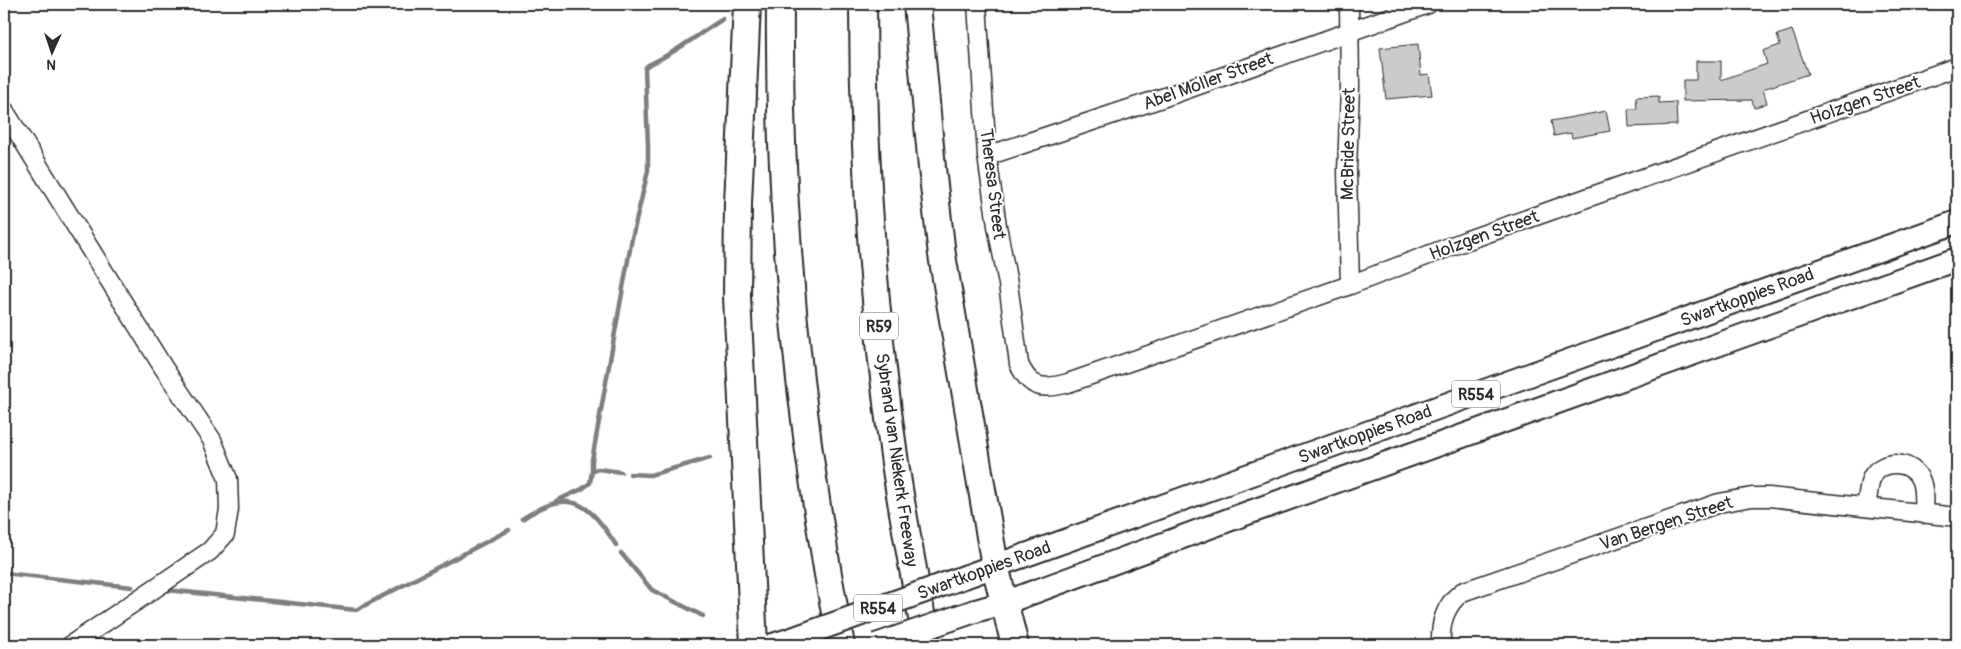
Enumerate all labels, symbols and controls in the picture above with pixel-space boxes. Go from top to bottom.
north arrow [28,28,78,78]
street label: Abel Moller Street [1140,47,1277,116]
text: N [46,56,57,73]
street label: Holzgen Street [1807,71,1924,130]
street label: McBride Street [1336,87,1361,200]
street label: Theresa Street [974,127,1011,241]
street label: Holzgen Street [1426,205,1543,266]
street label: Swartkoppies Road [1677,263,1817,332]
road number: R59 [860,312,898,340]
street label: Sybrand van Niekerk Freeway [870,352,923,569]
road number: R554 [1452,380,1500,408]
street label: Swartkoppies Road [1295,400,1435,469]
street label: Van Bergen Street [1597,491,1736,556]
street label: Swartkoppies Road [914,536,1054,605]
road number: R554 [854,594,902,622]

